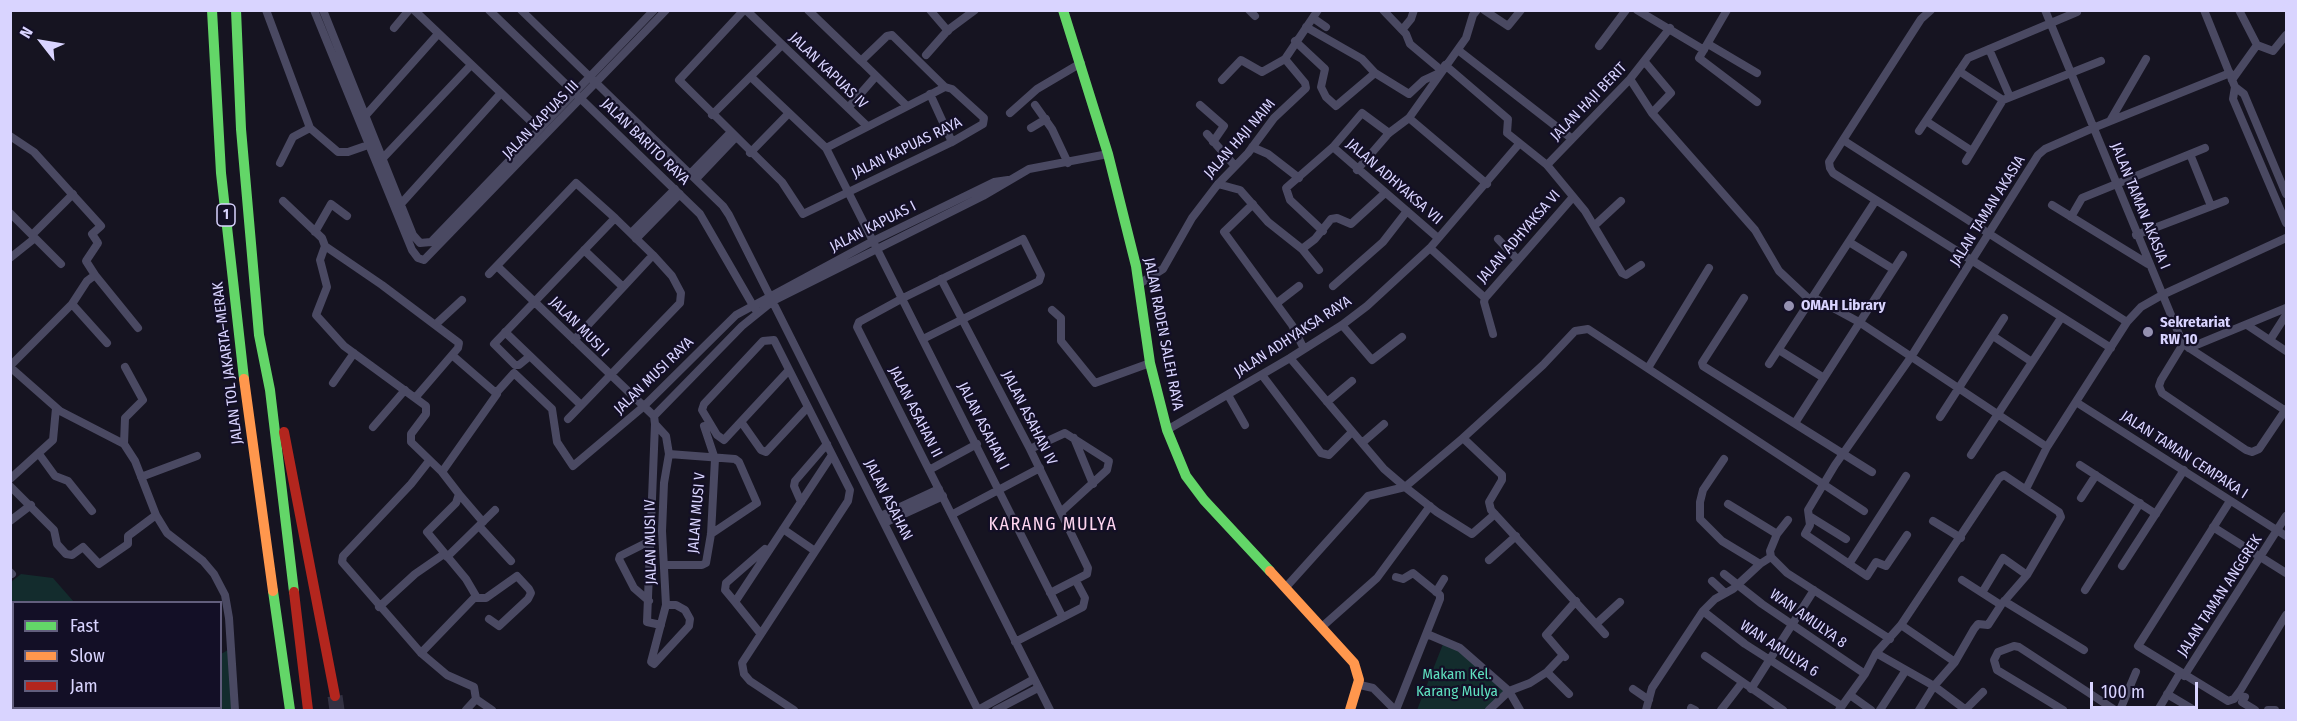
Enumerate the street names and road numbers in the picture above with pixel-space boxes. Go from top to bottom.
street label: JALAN KAPUAS IV [785,29,871,113]
street label: JALAN HAJI BERIT [1547,59,1631,145]
street label: JALAN KAPUAS III [499,77,583,163]
street label: JALAN BARITO RAYA [597,95,693,189]
street label: JALAN HAJI NAIM [1201,96,1279,182]
street label: JALAN KAPUAS RAYA [849,114,965,182]
street label: JALAN ADHYAKSA VII [1342,135,1446,229]
street label: JALAN TAMAN AKASIA I [2106,140,2174,272]
street label: JALAN TAMAN AKASIA [1947,152,2029,270]
street label: JALAN ADHYAKSA VI [1474,187,1564,287]
street label: JALAN KAPUAS I [827,198,919,256]
road number: 1 [217,204,235,226]
street label: JALAN RADEN SALEH RAYA [1139,256,1187,412]
street label: JALAN TOL JAKARTA–MERAK [209,281,247,445]
street label: JALAN ADHYAKSA RAYA [1231,292,1355,382]
street label: JALAN MUSI I [545,293,613,361]
street label: JALAN MUSI RAYA [611,334,697,418]
street label: JALAN ASAHAN II [884,363,946,461]
street label: JALAN ASAHAN IV [997,368,1061,468]
street label: JALAN ASAHAN I [953,379,1013,473]
street label: JALAN TAMAN CEMPAKA I [2117,407,2251,503]
street label: JALAN ASAHAN [860,457,916,543]
street label: JALAN MUSI V [685,472,709,554]
street label: JALAN MUSI IV [641,499,661,585]
street label: JALAN TAMAN ANGGREK [2174,532,2266,660]
street label: WAN AMULYA 8 [1766,586,1850,652]
street label: WAN AMULYA 6 [1736,617,1822,681]

